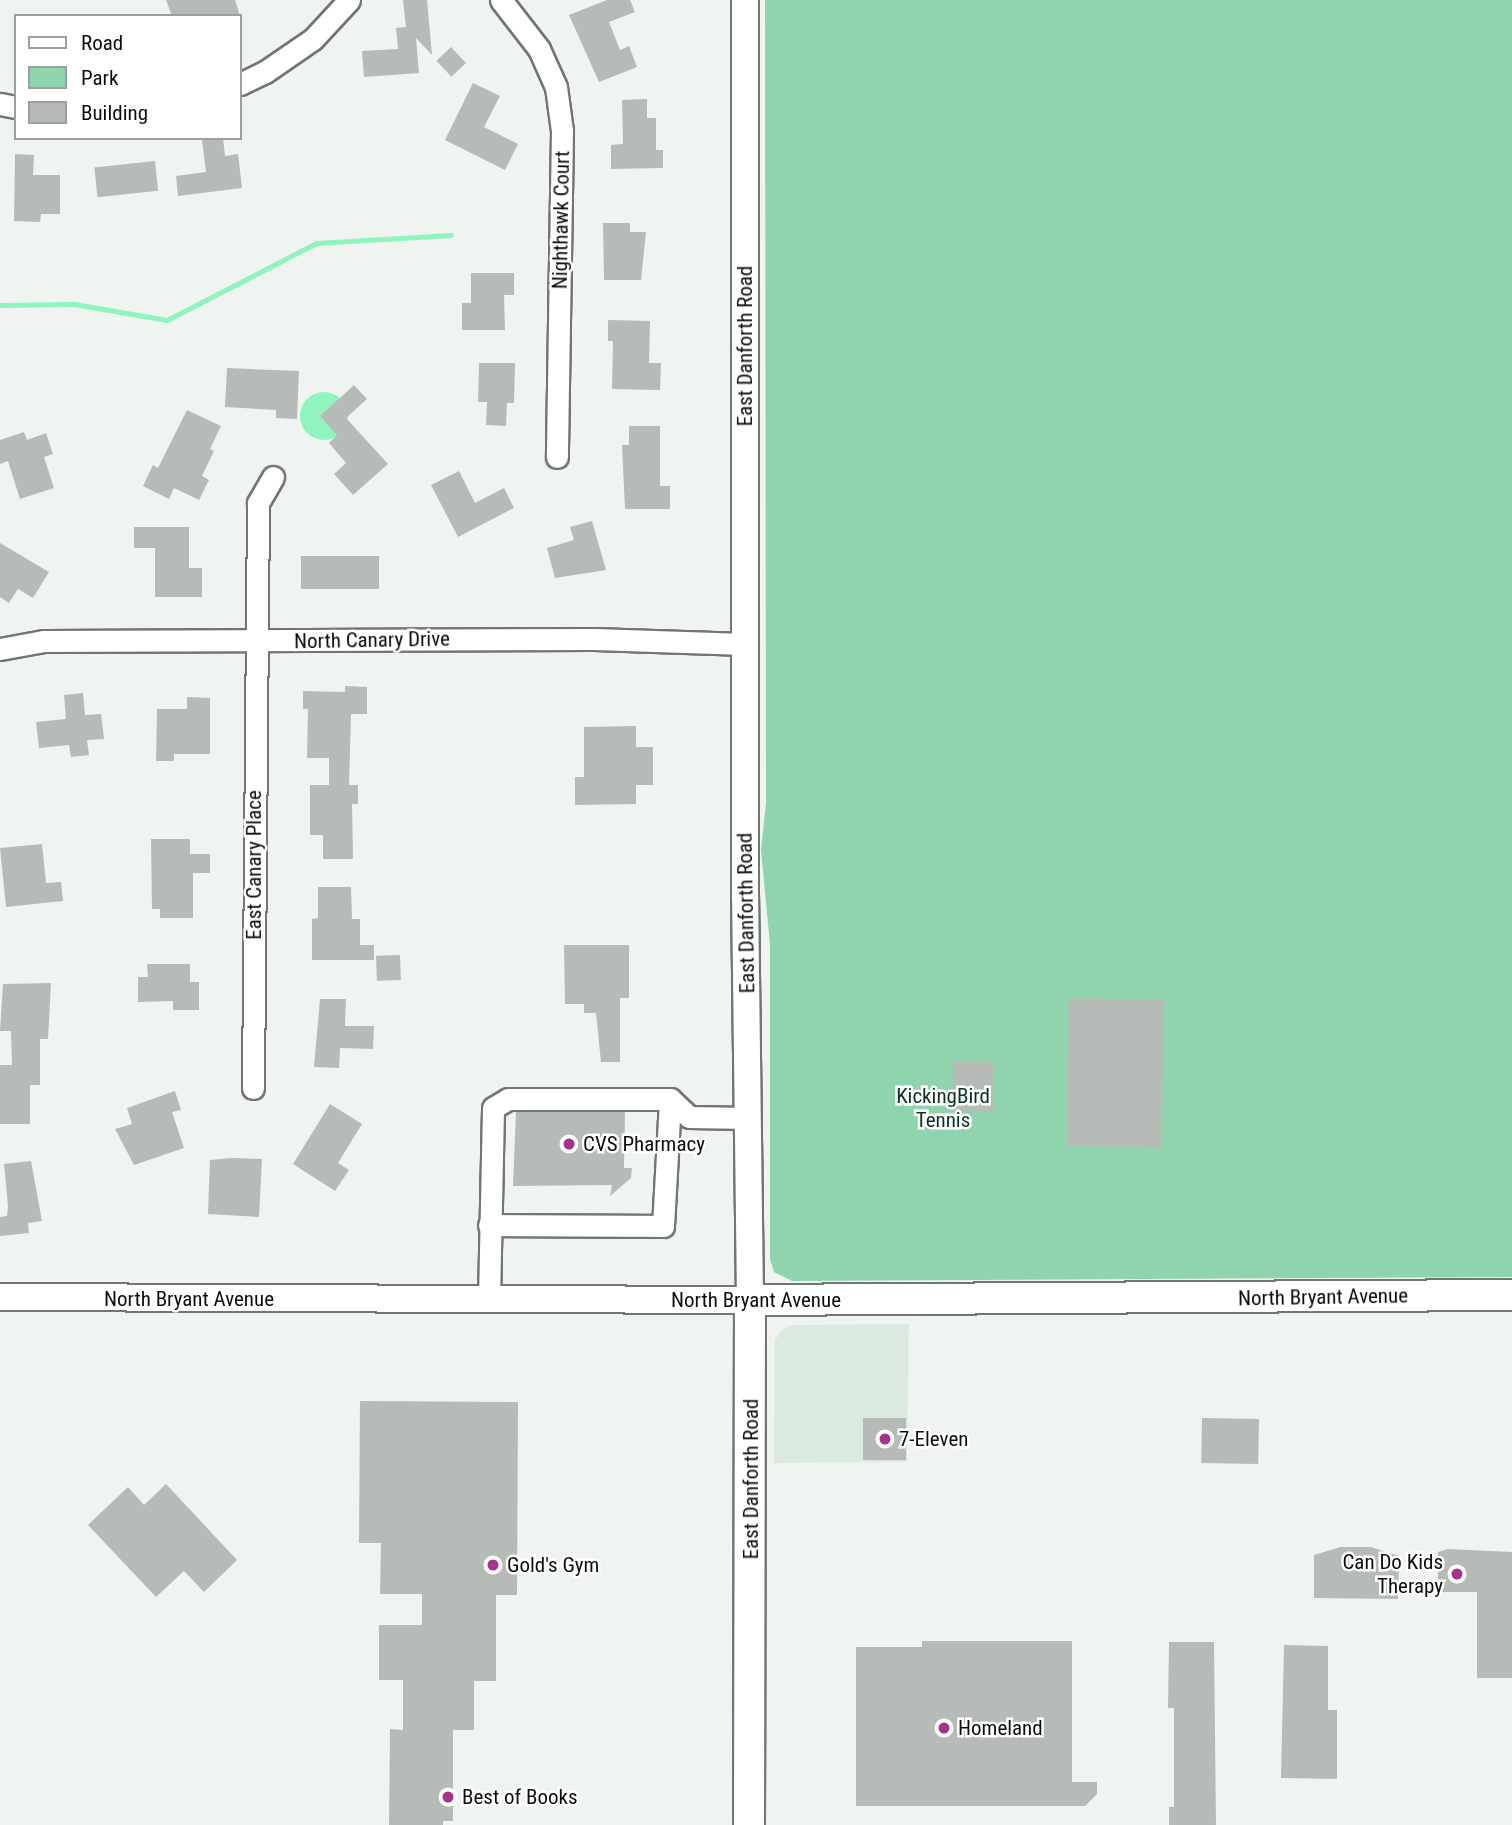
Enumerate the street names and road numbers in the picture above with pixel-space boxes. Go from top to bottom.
street label: Nighthawk Court [547,151,575,289]
street label: East Danforth Road [732,266,758,426]
street label: North Canary Drive [294,626,450,654]
street label: East Canary Place [241,790,267,940]
street label: East Danforth Road [732,832,760,994]
street label: North Bryant Avenue [1238,1283,1408,1311]
street label: North Bryant Avenue [104,1286,274,1312]
street label: North Bryant Avenue [671,1287,841,1313]
street label: East Danforth Road [738,1399,764,1559]

